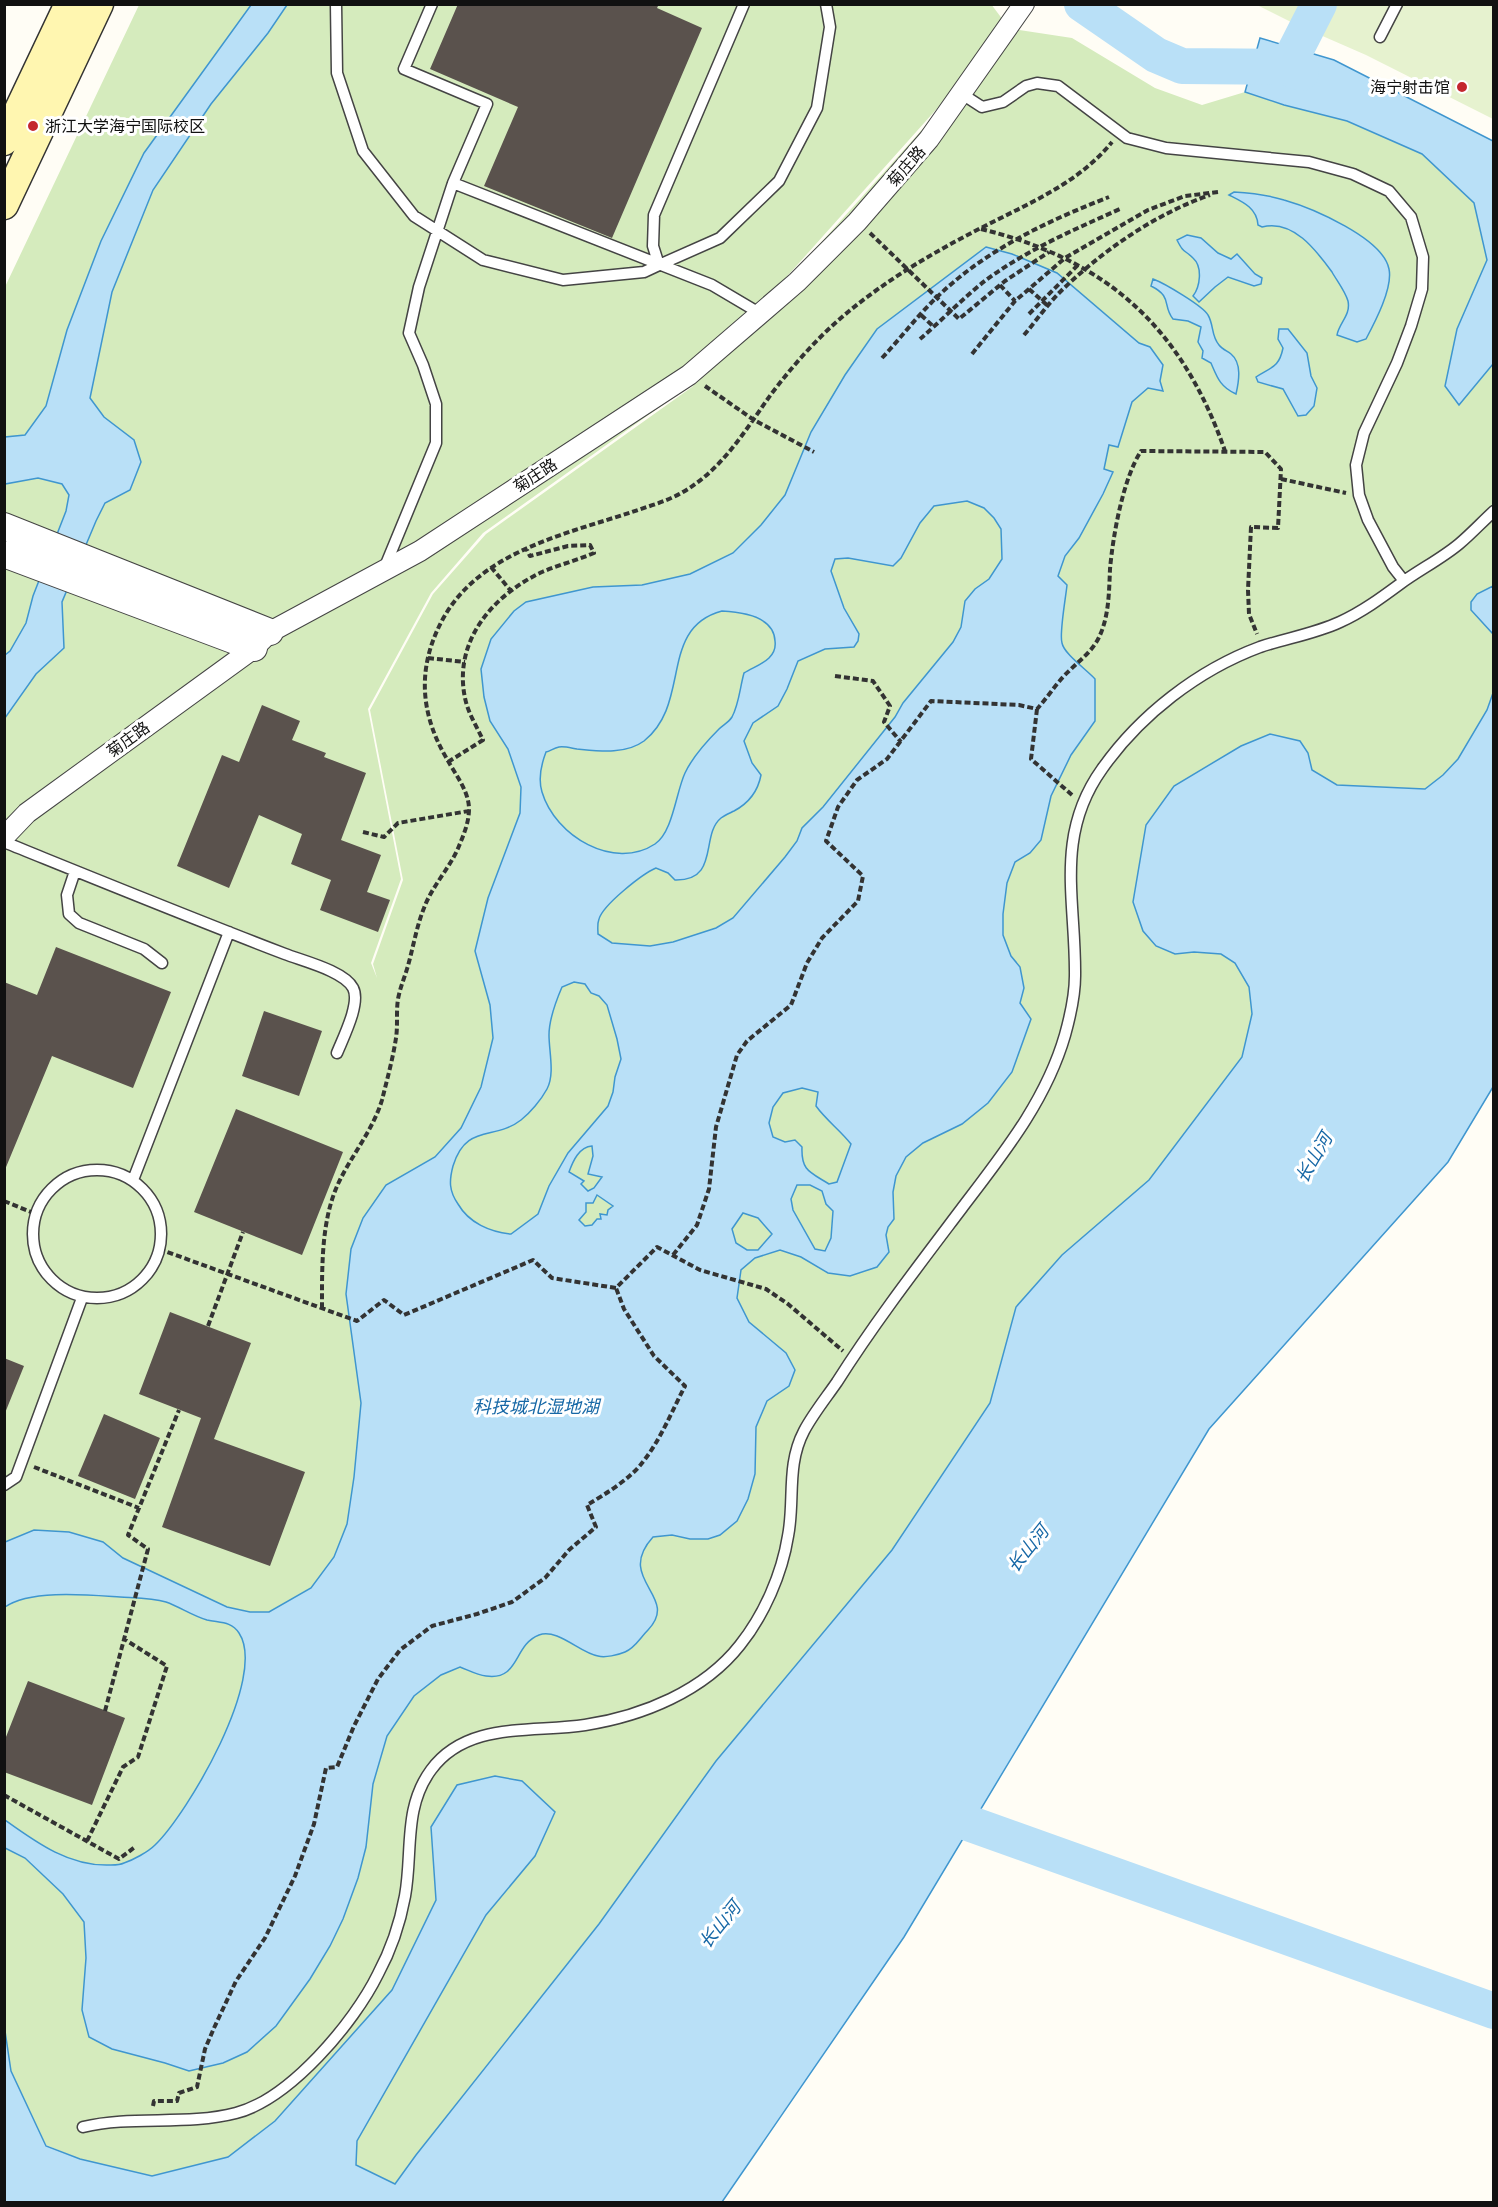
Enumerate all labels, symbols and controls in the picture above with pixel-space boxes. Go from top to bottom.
place label: 海宁射击馆 [1370,77,1450,97]
marker: 海宁射击馆 [1455,80,1469,94]
place label: 浙江大学海宁国际校区 [45,116,205,136]
marker: 浙江大学海宁国际校区 [26,119,40,133]
street label: 菊庄路 [883,141,929,191]
street label: 菊庄路 [509,454,561,496]
street label: 菊庄路 [103,717,153,761]
water label: 长山河 [1290,1126,1339,1187]
water label: 科技城北湿地湖 [473,1395,602,1418]
water label: 长山河 [1002,1518,1055,1577]
water label: 长山河 [694,1894,747,1953]

